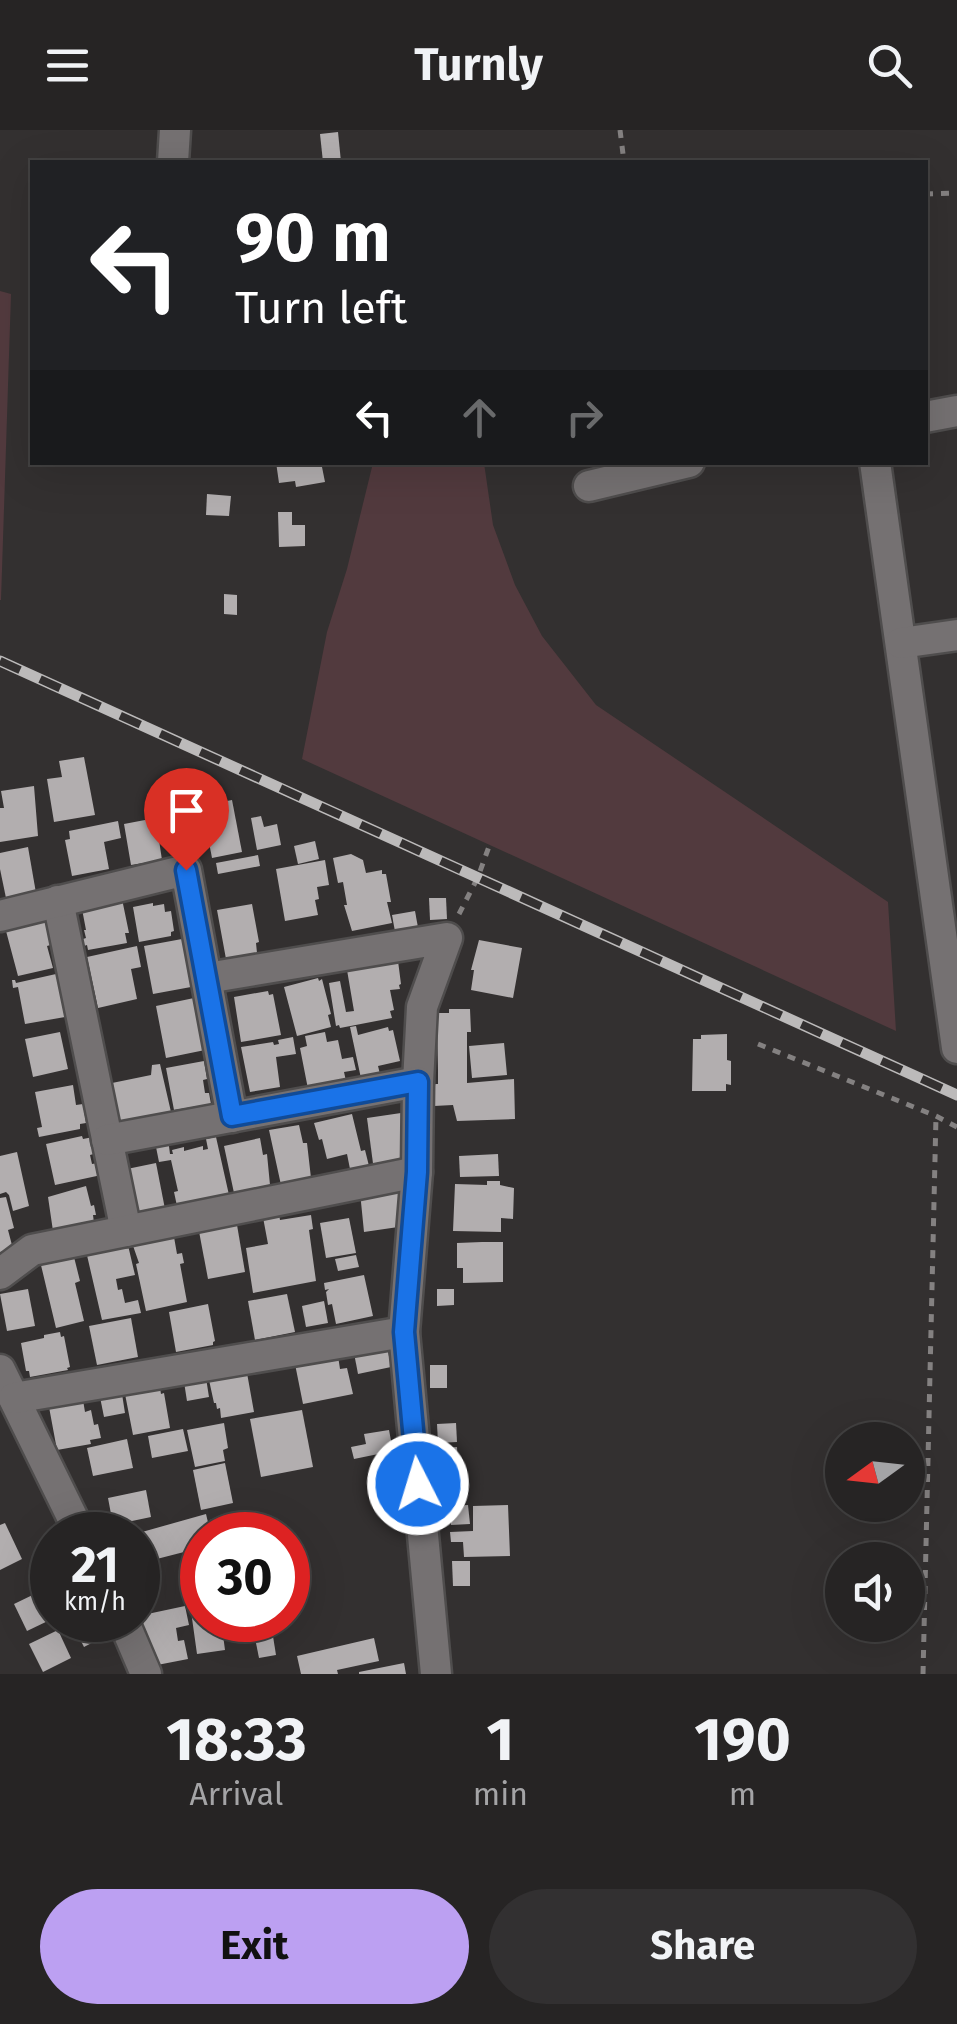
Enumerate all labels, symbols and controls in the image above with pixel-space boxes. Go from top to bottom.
icon: menu [40,38,95,93]
text: Turnly [414,38,543,92]
icon: search [862,38,917,93]
text: 90 m [235,196,391,280]
icon: left [70,200,200,330]
text: Turn left [235,281,407,335]
icon: left [347,390,402,445]
icon: ahead [452,390,507,445]
icon: right [557,390,612,445]
pin [144,768,229,871]
icon: arrive [159,783,214,838]
north arrow [825,1422,925,1522]
map controls [825,1422,925,1642]
position arrow [366,1432,470,1536]
speed limit sign: 30 [180,1512,310,1642]
text: 21 [71,1535,119,1595]
button: sound [825,1542,925,1642]
text: km/h [64,1587,126,1617]
text: 18:33 [166,1704,307,1776]
text: 1 [487,1704,514,1776]
text: 190 [694,1704,791,1776]
text: Arrival [190,1775,283,1813]
text: min [473,1775,528,1813]
text: m [729,1775,756,1813]
button: Exit [40,1889,469,2004]
button: Share [489,1889,917,2004]

